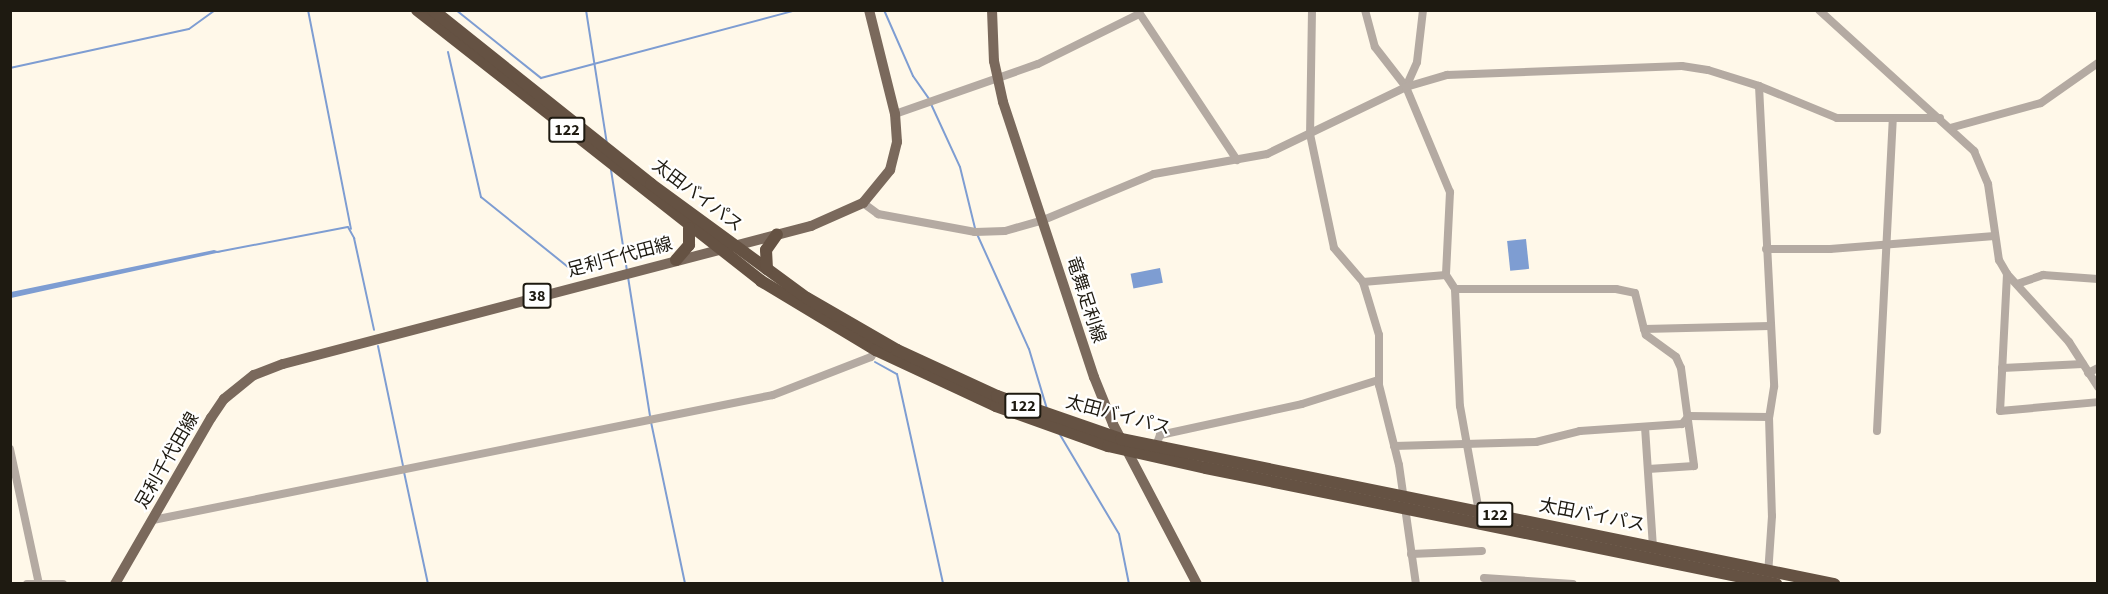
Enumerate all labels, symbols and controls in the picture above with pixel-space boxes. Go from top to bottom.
road number: 122 [548,117,586,143]
street label: 太田バイパス [647,155,747,237]
street label: 足利千代田線 [565,234,675,282]
street label: 竜舞足利線 [1061,254,1109,346]
road number: 38 [522,283,552,309]
street label: 太田バイパス [1063,392,1173,440]
road number: 122 [1004,393,1042,419]
street label: 足利千代田線 [132,409,204,513]
street label: 太田バイパス [1537,495,1647,537]
road number: 122 [1476,502,1514,528]

